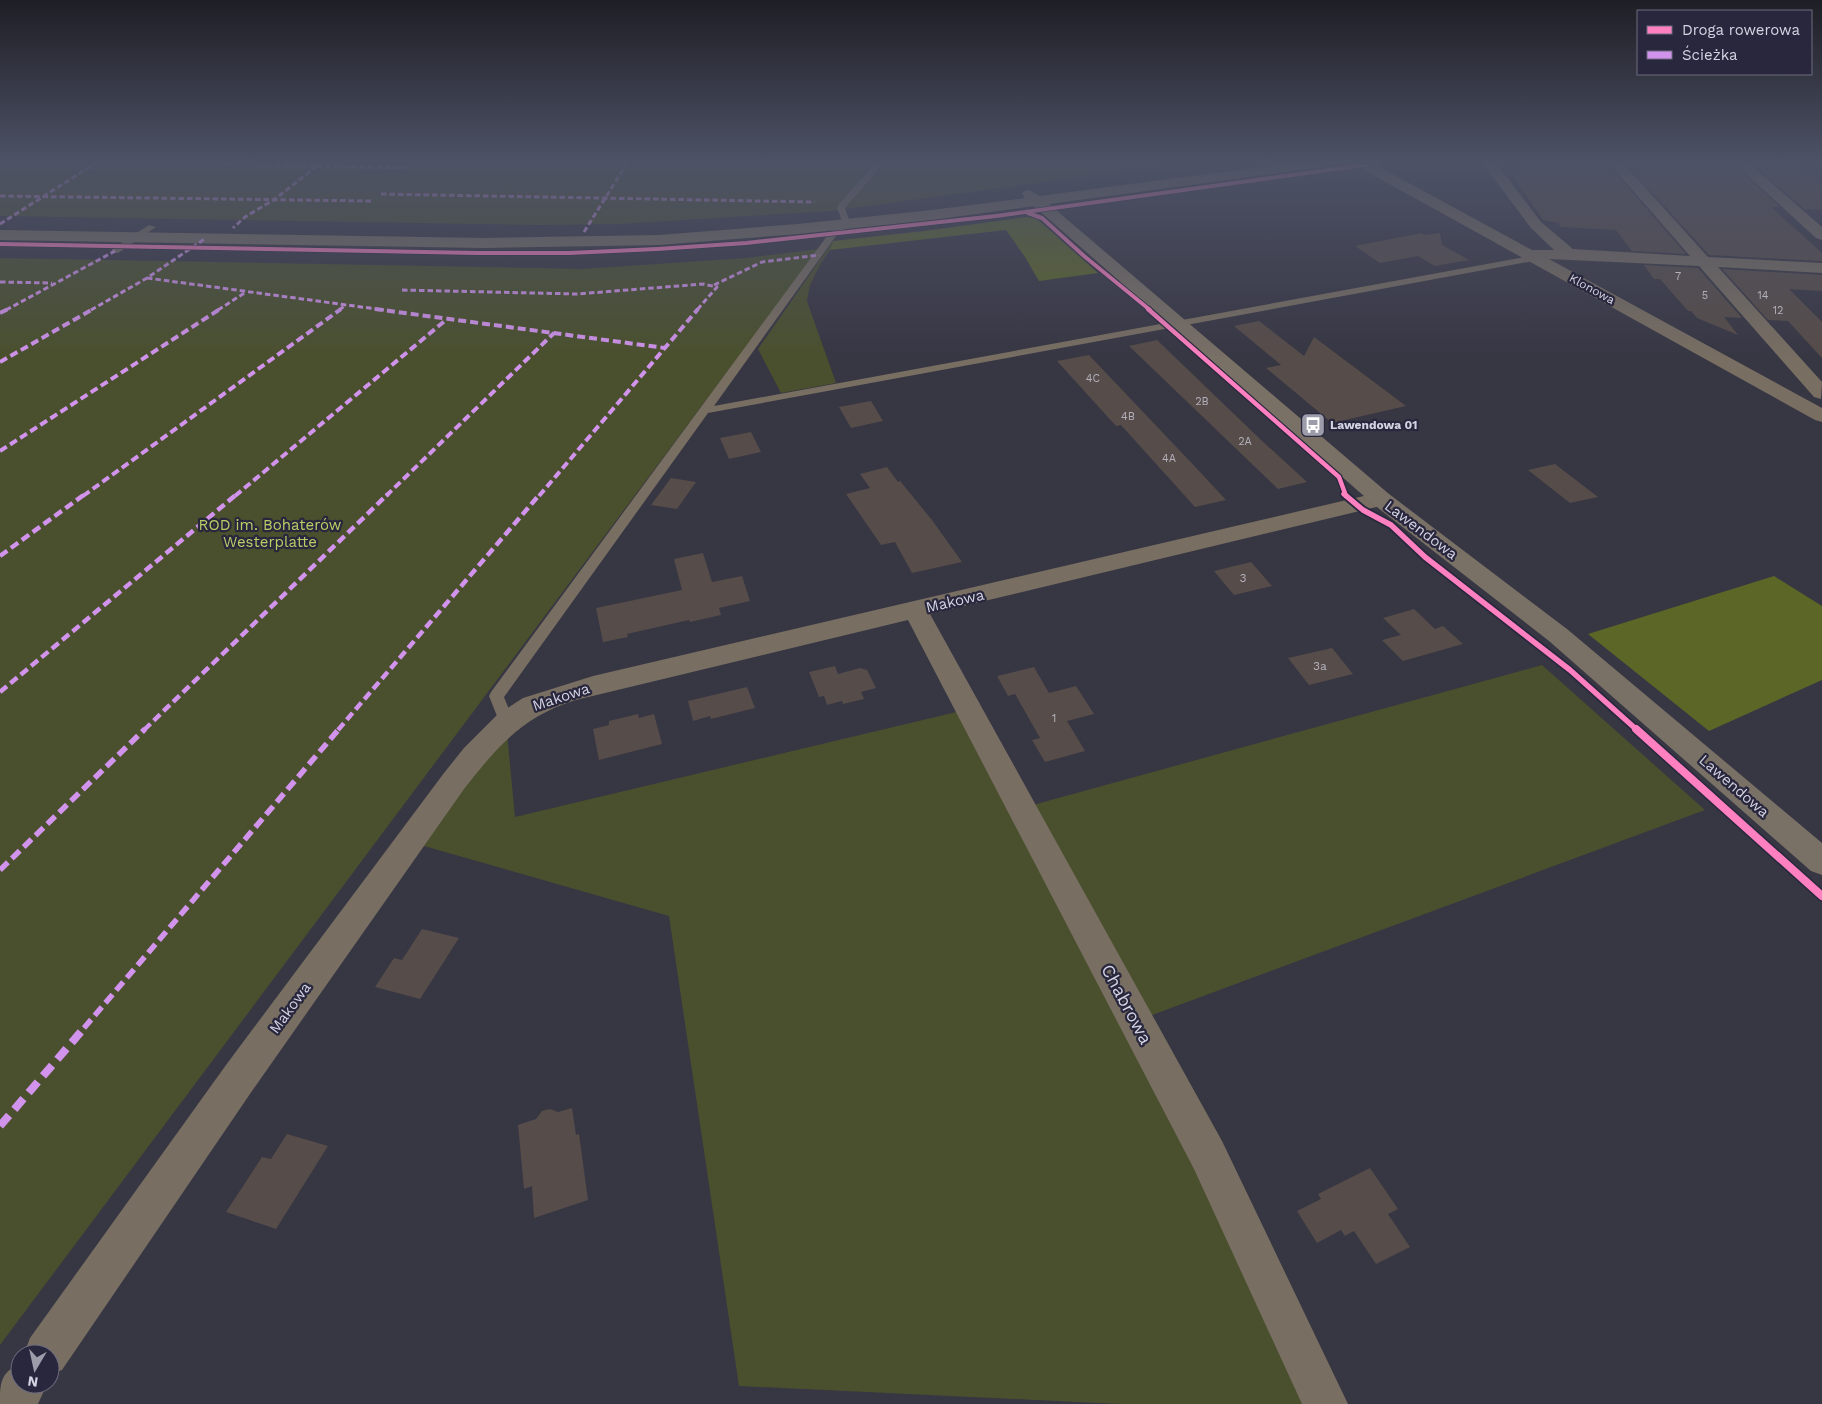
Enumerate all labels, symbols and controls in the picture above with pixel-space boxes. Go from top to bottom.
legend [1637,10,1812,75]
text: Droga rowerowa [1682,21,1800,39]
text: Ścieżka [1682,45,1738,64]
house number: 7 [1675,270,1681,283]
street label: Klonowa [1567,271,1617,307]
house number: 5 [1702,289,1708,302]
house number: 14 [1757,289,1769,302]
house number: 12 [1773,304,1783,317]
house number: 4C [1086,372,1101,385]
house number: 2B [1195,395,1209,408]
house number: 4B [1121,410,1135,423]
bus stop icon: Lawendowa 01 [1300,412,1326,438]
place label: Lawendowa 01 [1330,418,1417,432]
house number: 2A [1238,435,1252,448]
house number: 4A [1162,452,1176,465]
street label: Lawendowa [1381,497,1461,564]
park label: ROD im. Bohaterów Westerplatte [199,516,342,551]
house number: 3 [1240,571,1247,585]
street label: Makowa [924,585,986,616]
house number: 3a [1313,659,1327,673]
street label: Makowa [530,679,592,715]
house number: 1 [1052,711,1056,725]
street label: Lawendowa [1695,751,1773,822]
street label: Chabrowa [1097,960,1157,1048]
street label: Makowa [265,978,315,1037]
north arrow [10,1344,60,1394]
text: N [27,1373,39,1391]

